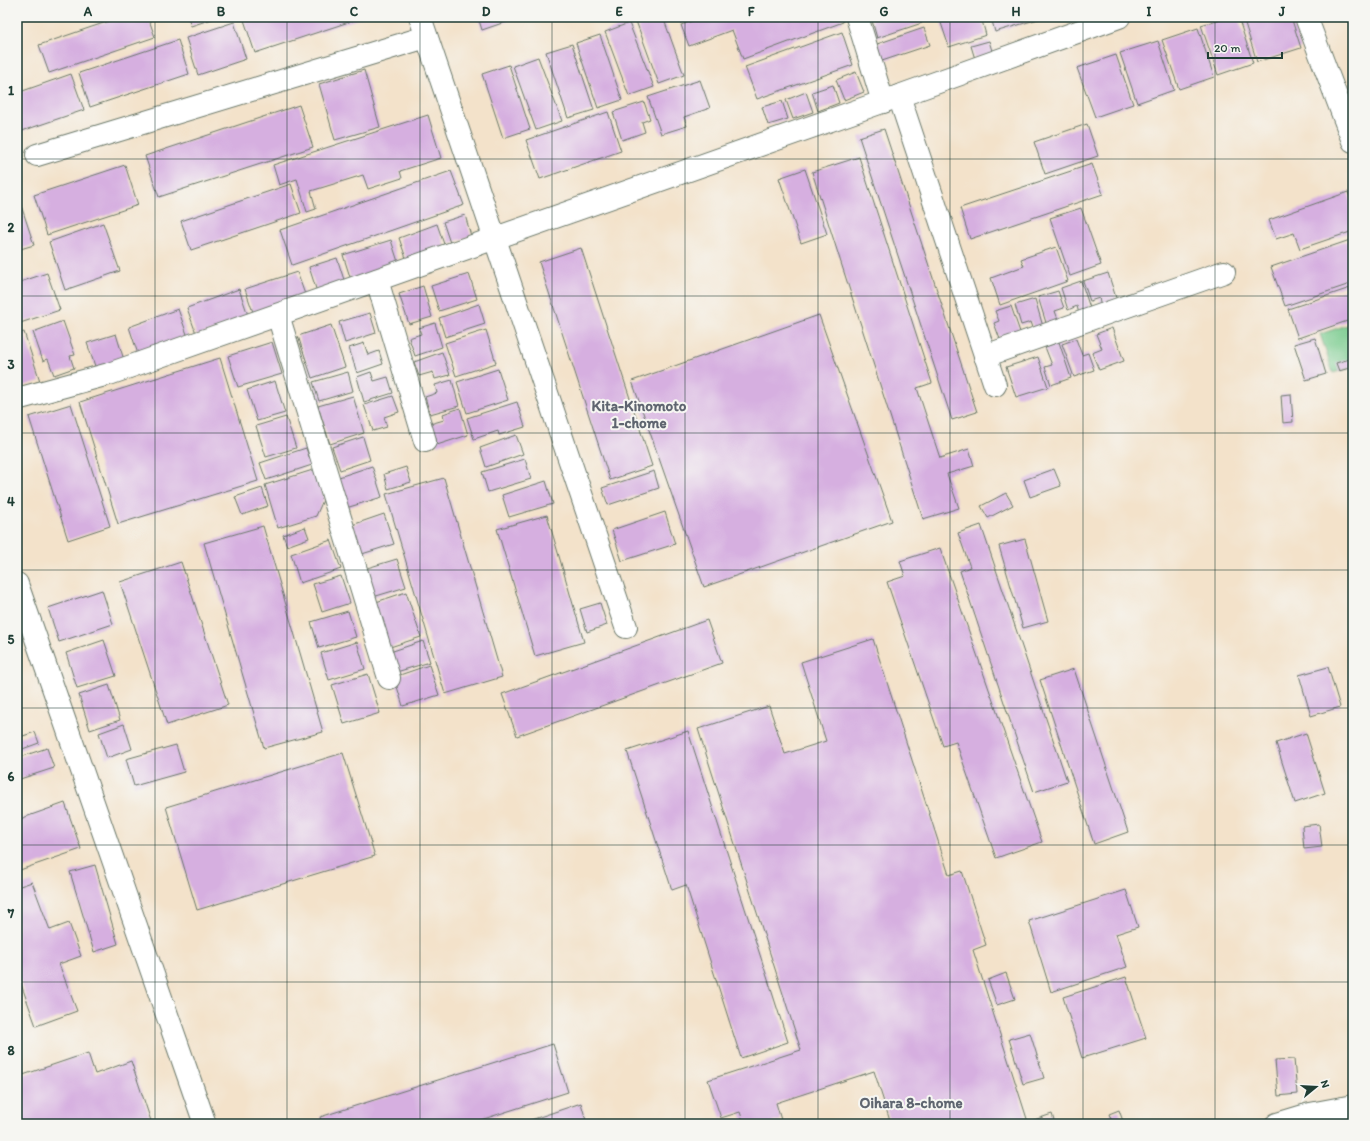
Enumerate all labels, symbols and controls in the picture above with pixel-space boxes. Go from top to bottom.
text: A [83,4,93,19]
text: B [217,4,226,19]
text: C [350,4,359,19]
text: D [482,4,491,19]
text: E [615,4,623,19]
text: F [748,4,755,19]
text: G [880,4,889,19]
text: H [1012,4,1021,19]
text: I [1147,4,1152,19]
text: J [1278,4,1286,19]
scale bar [1208,34,1282,60]
text: 20 m [1214,41,1241,55]
text: 1 [8,83,14,98]
text: 2 [8,220,15,235]
text: 3 [7,357,15,372]
district label: Kita-Kinomoto 1-chome [592,397,687,432]
text: 4 [7,494,15,509]
text: 5 [8,632,15,647]
text: 6 [8,769,15,784]
text: 7 [7,906,15,921]
text: 8 [7,1043,15,1058]
north arrow [1296,1067,1336,1107]
text: N [1318,1079,1332,1090]
district label: Oihara 8-chome [859,1094,963,1112]

